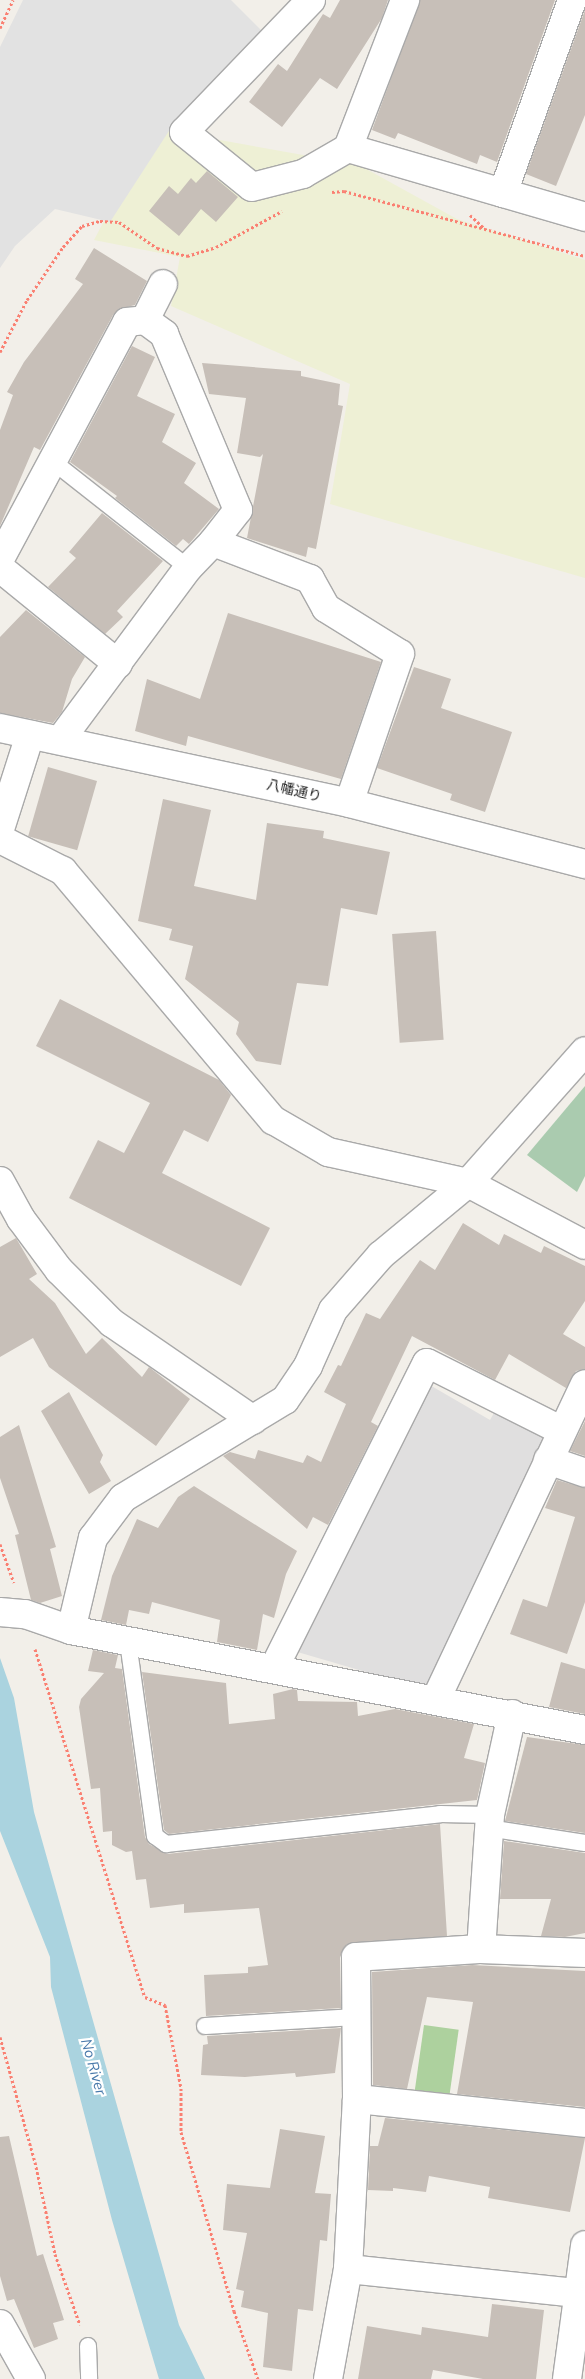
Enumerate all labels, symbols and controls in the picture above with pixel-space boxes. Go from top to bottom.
street label: 八幡通り [265,777,323,805]
water label: No River [76,2037,110,2097]

